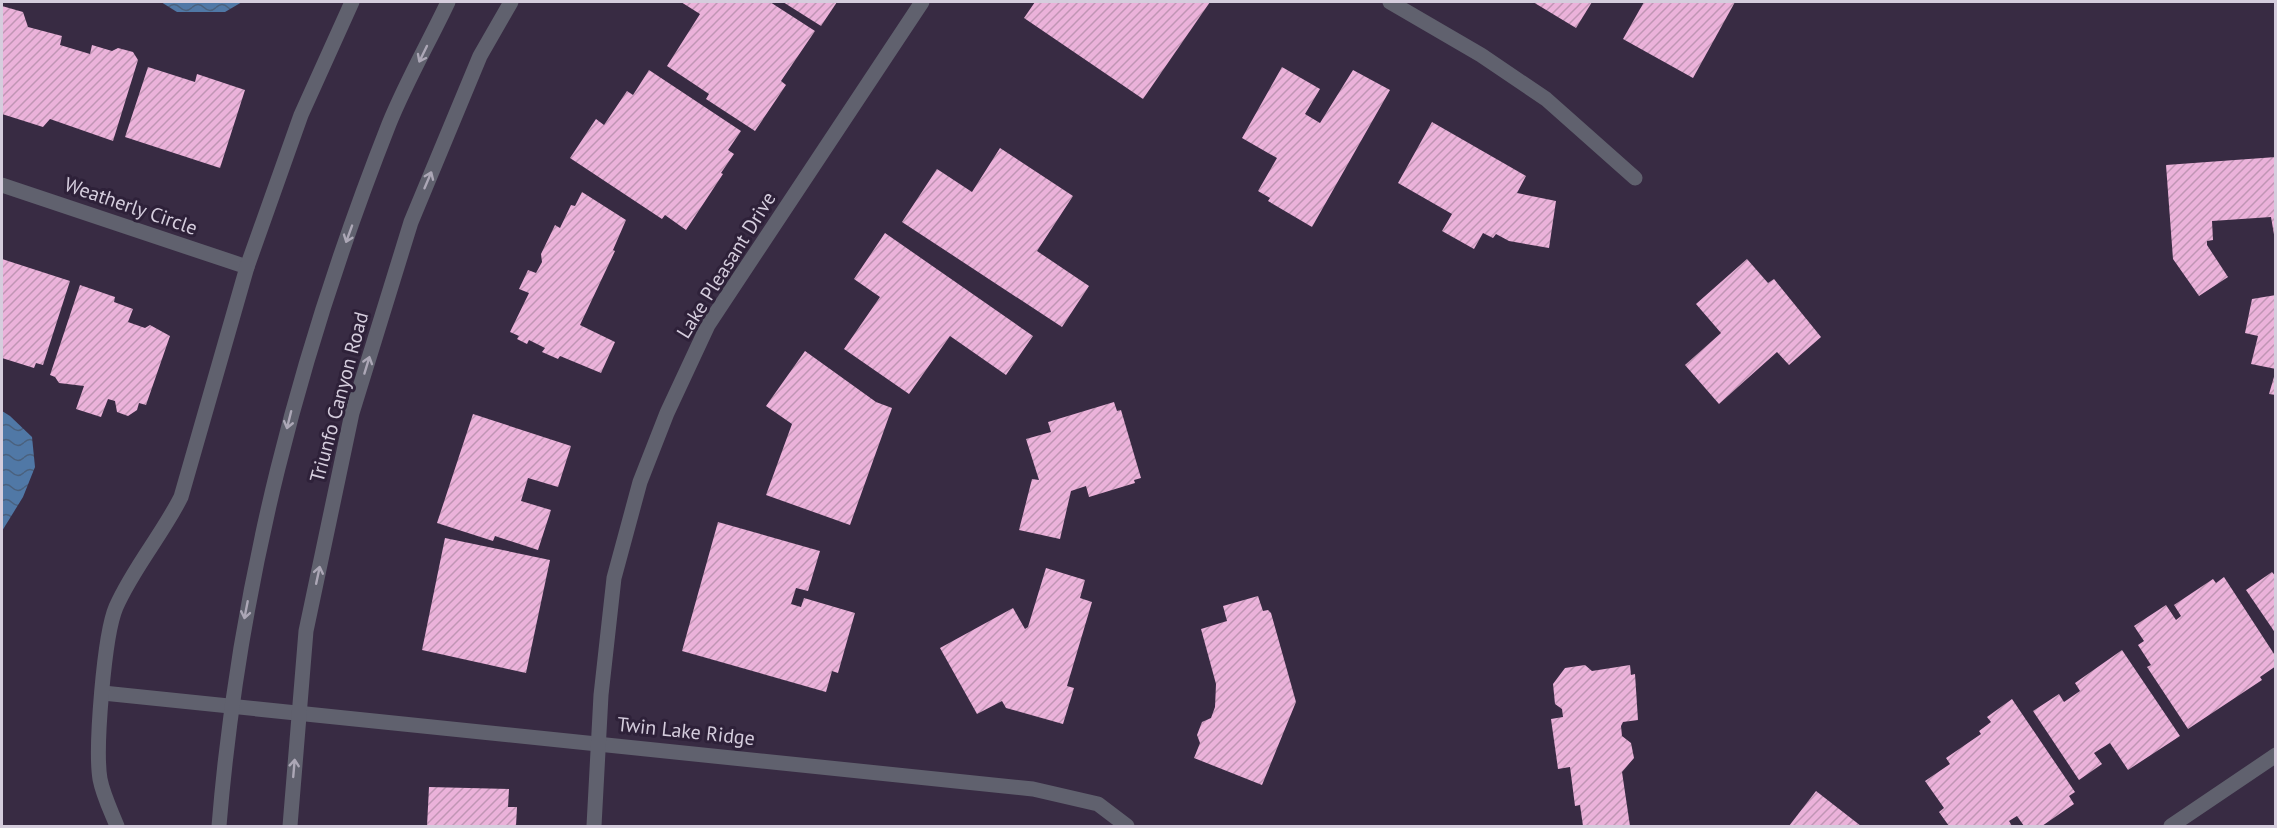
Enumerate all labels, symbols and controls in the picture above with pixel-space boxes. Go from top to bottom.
one-way arrow [417,45,428,63]
street label: Weatherly Circle [61,171,201,241]
one-way arrow [423,171,434,190]
street label: Lake Pleasant Drive [670,187,782,343]
one-way arrow [342,224,353,243]
street label: Triunfo Canyon Road [304,309,374,485]
one-way arrow [362,356,373,375]
one-way arrow [283,410,295,429]
one-way arrow [312,566,324,585]
one-way arrow [240,600,251,619]
street label: Twin Lake Ridge [616,711,756,751]
one-way arrow [289,759,300,779]

